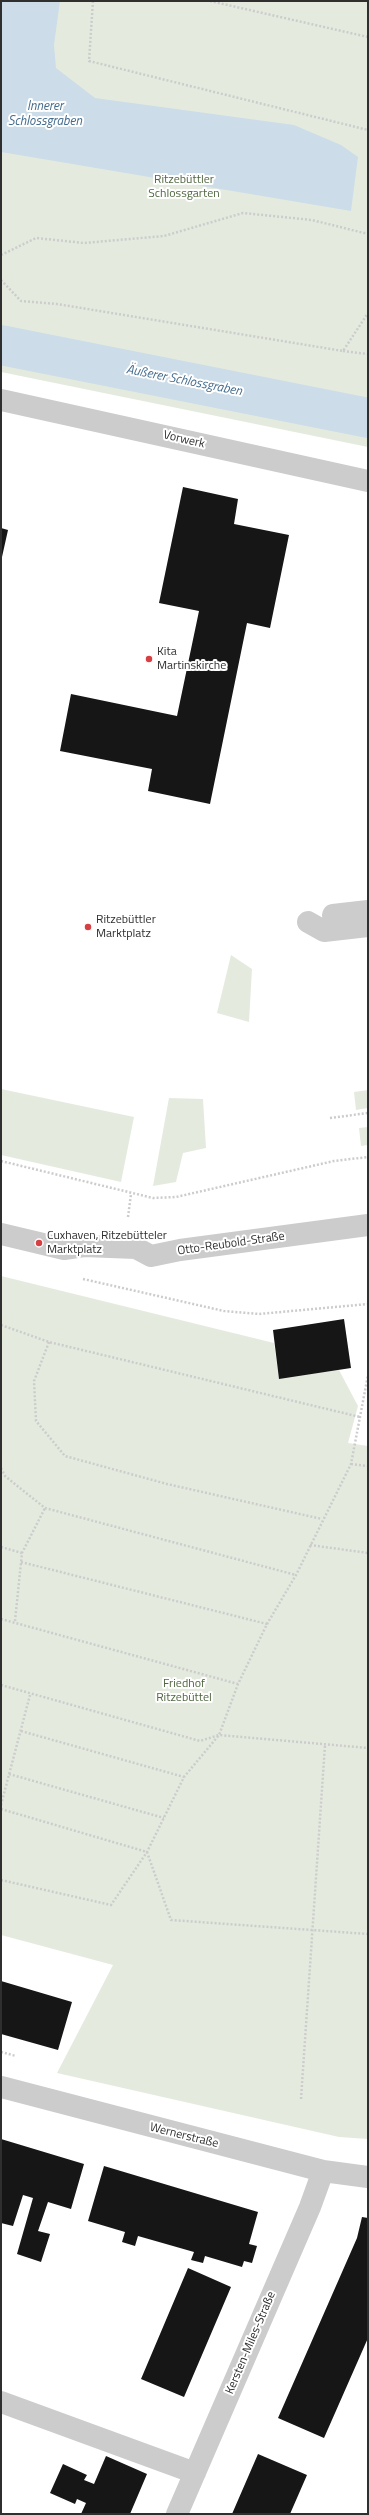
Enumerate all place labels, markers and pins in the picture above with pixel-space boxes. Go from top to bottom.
place label: Kita Martinskirche [157,645,226,673]
marker: Kita Martinskirche [144,654,154,664]
place label: Ritzebüttler Marktplatz [96,913,156,941]
marker: Ritzebüttler Marktplatz [83,922,93,932]
place label: Cuxhaven, Ritzebütteler Marktplatz [47,1229,167,1257]
marker: Cuxhaven, Ritzebütteler Marktplatz [34,1238,44,1248]

